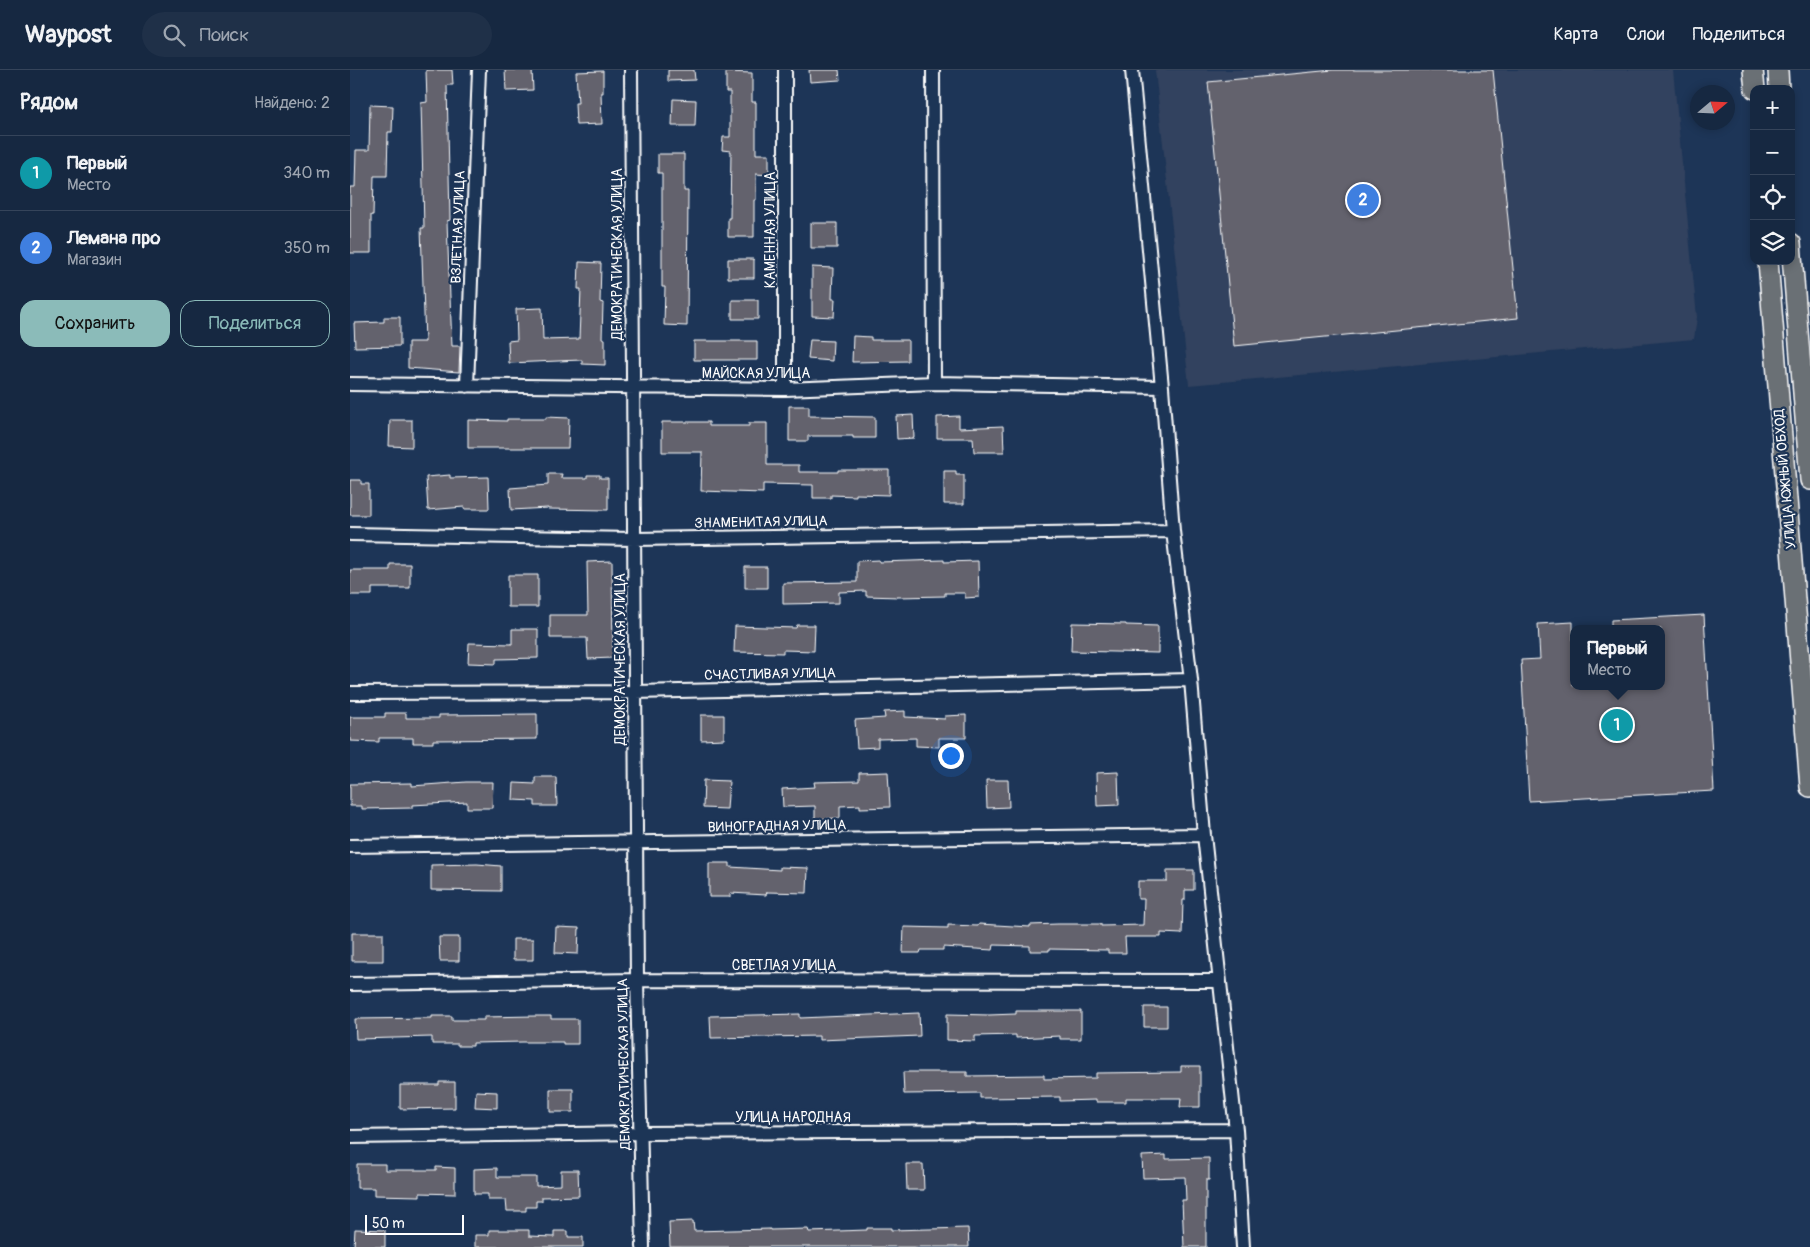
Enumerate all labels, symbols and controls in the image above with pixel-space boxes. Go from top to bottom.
search box [142,12,492,57]
text: Waypost [25,20,112,49]
icon: search [160,21,188,49]
text: Поиск [200,23,249,47]
text: Карта [1554,23,1598,46]
text: Слои [1626,23,1664,46]
text: Поделиться [1692,23,1785,46]
north arrow [1690,85,1735,130]
map controls [1750,85,1795,265]
button: + [1750,85,1795,130]
text: Рядом [20,89,78,116]
text: Найдено: 2 [254,93,330,113]
button: − [1750,130,1795,175]
text: Первый [67,151,127,175]
text: 1 [33,163,39,183]
text: 340 m [283,163,330,183]
street label: ДЕМОКРАТИЧЕСКАЯ УЛИЦА [609,168,626,341]
street label: ВЗЛЕТНАЯ УЛИЦА [448,170,468,284]
street label: КАМЕННАЯ УЛИЦА [762,172,779,288]
text: Место [67,175,111,195]
button: locate [1750,175,1795,220]
pin: 2 [1347,181,1379,219]
button: layers [1750,220,1795,265]
text: Лемана про [67,226,160,250]
text: 2 [32,238,40,258]
text: 350 m [284,238,330,258]
text: Магазин [67,250,122,270]
button: Сохранить [20,300,170,347]
button: Поделиться [180,300,330,347]
street label: МАЙСКАЯ УЛИЦА [702,365,810,382]
street label: УЛИЦА ЮЖНЫЙ ОБХОД [1770,408,1800,550]
street label: ЗНАМЕНИТАЯ УЛИЦА [694,512,828,532]
street label: ДЕМОКРАТИЧЕСКАЯ УЛИЦА [612,573,629,746]
popup [1570,625,1665,690]
text: Первый [1587,636,1648,660]
text: Место [1587,660,1631,680]
street label: СЧАСТЛИВАЯ УЛИЦА [704,664,836,684]
pin: 1 [1601,706,1633,744]
your location [938,743,964,769]
street label: ВИНОГРАДНАЯ УЛИЦА [708,816,846,836]
street label: СВЕТЛАЯ УЛИЦА [732,957,836,974]
street label: ДЕМОКРАТИЧЕСКАЯ УЛИЦА [614,978,634,1151]
street label: УЛИЦА НАРОДНАЯ [735,1109,851,1126]
scale bar [365,1212,464,1235]
text: 50 m [372,1215,405,1232]

